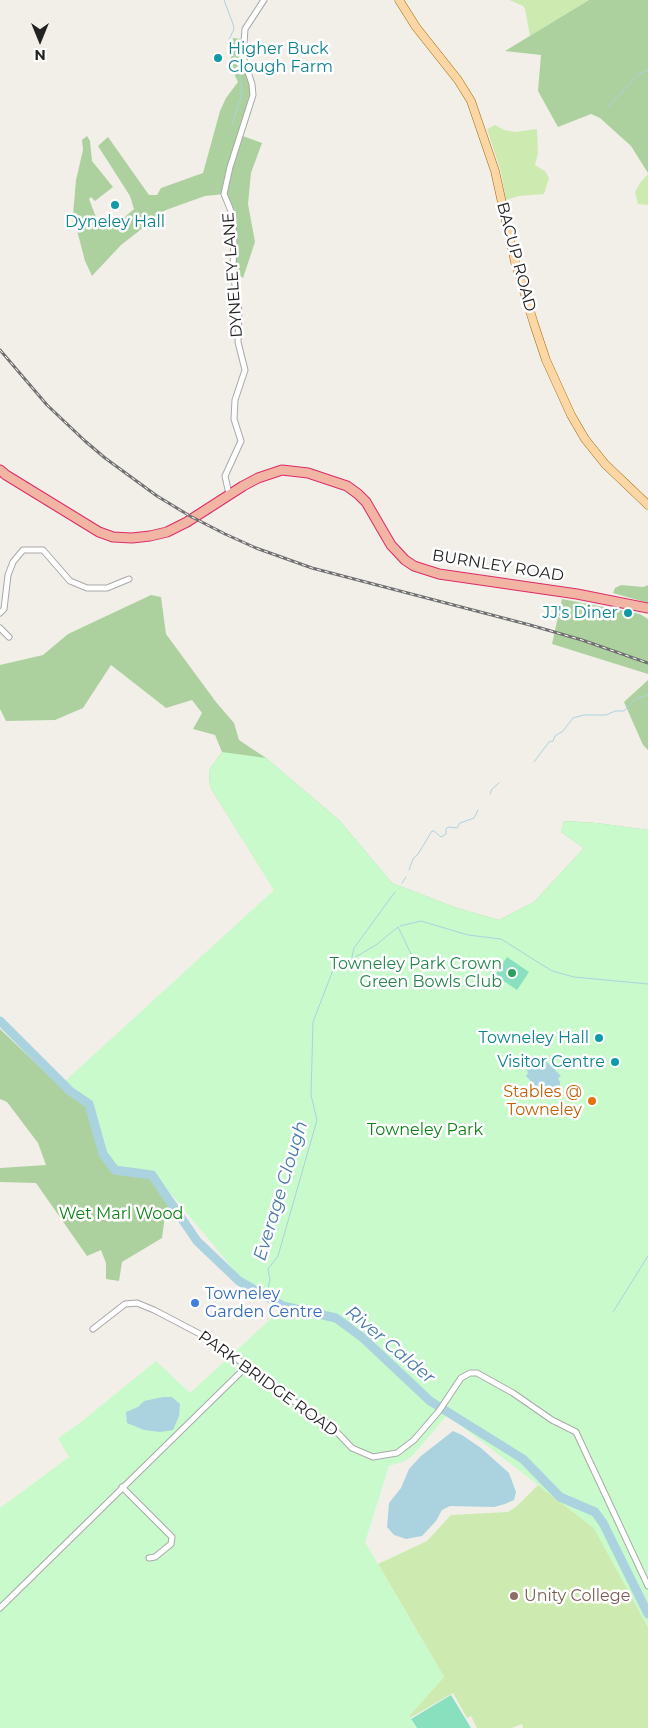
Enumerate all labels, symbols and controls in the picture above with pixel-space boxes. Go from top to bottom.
north arrow [15,15,65,65]
place label: Higher Buck Clough Farm [228,39,333,77]
text: N [34,46,46,64]
marker: Higher Buck Clough Farm [212,52,224,64]
marker: Dyneley Hall [109,199,121,211]
street label: BACUP ROAD [492,200,540,314]
place label: Dyneley Hall [65,212,165,232]
street label: DYNELEY LANE [219,212,247,338]
street label: BURNLEY ROAD [431,546,565,586]
place label: JJ's Diner [542,603,618,623]
marker: JJ's Diner [622,607,634,619]
place label: Towneley Park Crown Green Bowls Club [330,954,502,992]
marker: Towneley Park Crown Green Bowls Club [506,967,518,979]
place label: Towneley Hall [479,1028,589,1048]
marker: Towneley Hall [593,1032,605,1044]
place label: Visitor Centre [497,1052,605,1072]
marker: Visitor Centre [609,1056,621,1068]
place label: Stables @ Towneley [503,1082,582,1120]
marker: Stables @ Towneley [586,1095,598,1107]
water label: Everage Clough [249,1119,313,1263]
park label: Towneley Park [367,1120,483,1140]
park label: Wet Marl Wood [59,1204,183,1224]
place label: Towneley Garden Centre [205,1284,322,1322]
marker: Towneley Garden Centre [189,1297,201,1309]
water label: River Calder [341,1301,439,1389]
street label: PARK BRIDGE ROAD [194,1327,342,1441]
place label: Unity College [524,1586,630,1606]
marker: Unity College [508,1590,520,1602]

